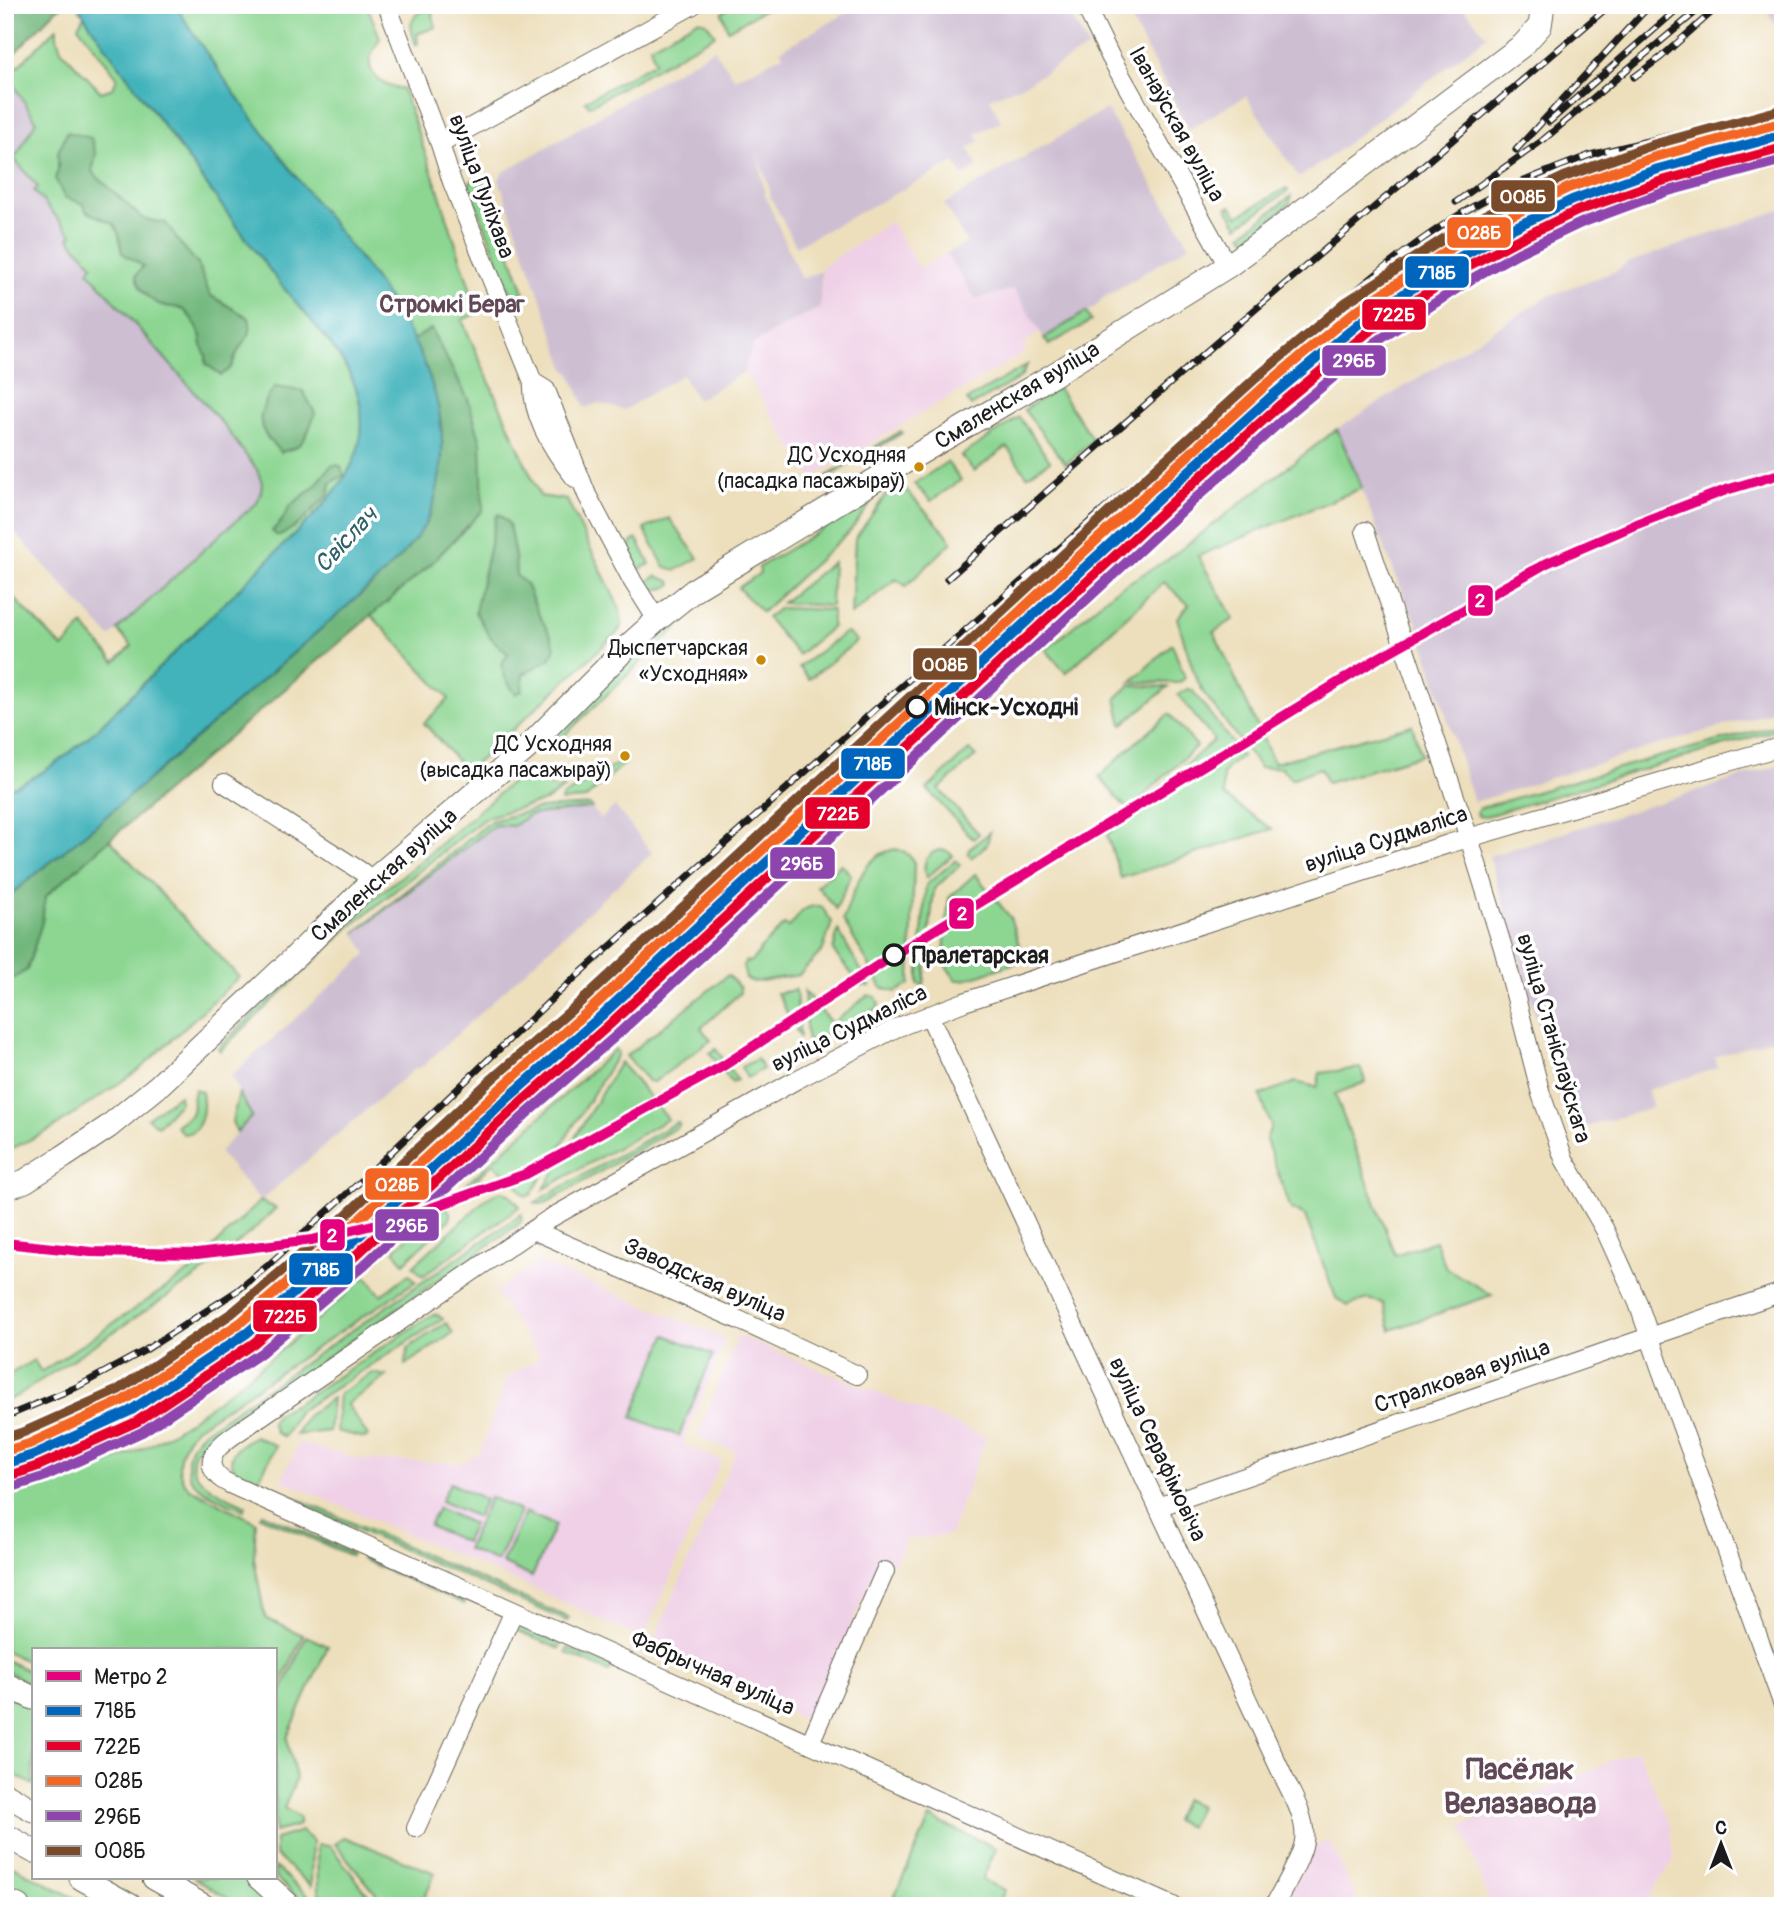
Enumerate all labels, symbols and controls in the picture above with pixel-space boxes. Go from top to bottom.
street label: Іванаўская вуліца [1122,41,1232,207]
street label: вуліца Пуліхава [442,110,522,262]
line badge: 008Б [1490,179,1556,213]
text: 008Б [1500,185,1546,209]
line badge: 028Б [1446,216,1512,249]
text: 028Б [1457,221,1501,245]
line badge: 718Б [1404,255,1470,289]
text: 718Б [1418,261,1456,285]
district label: Стромкі Бераг [379,290,526,319]
line badge: 722Б [1361,298,1427,331]
text: 722Б [1373,303,1415,327]
street label: Смаленская вуліца [929,334,1105,456]
line badge: 296Б [1321,344,1387,377]
text: 296Б [1333,349,1375,373]
place label: ДС Усходняя (пасадка пасажыраў) [717,442,906,495]
marker: ДС Усходняя (пасадка пасажыраў) [912,460,926,474]
water label: Свіслач [308,500,385,579]
line badge: 2 [1467,584,1494,617]
text: 2 [1475,589,1486,613]
place label: Дыспетчарская «Усходняя» [607,635,748,688]
line badge: 008Б [912,647,978,681]
marker: Дыспетчарская «Усходняя» [754,653,768,667]
text: 008Б [922,653,968,677]
place label: Мінск-Усходні [934,693,1078,722]
marker: Мінск-Усходні [906,696,928,718]
place label: ДС Усходняя (высадка пасажыраў) [419,731,612,784]
line badge: 718Б [840,747,906,780]
marker: ДС Усходняя (высадка пасажыраў) [618,749,632,763]
text: 718Б [854,752,892,776]
line badge: 722Б [804,796,871,830]
street label: вуліца Судмаліса [1301,799,1471,879]
street label: Смаленская вуліца [305,802,463,948]
text: 722Б [817,802,859,826]
line badge: 296Б [769,846,836,880]
text: 296Б [781,852,823,876]
line badge: 2 [948,897,975,930]
text: 2 [957,902,968,926]
street label: вуліца Станіслаўскага [1510,930,1598,1146]
place label: Пралетарская [912,941,1049,970]
marker: Пралетарская [883,944,905,966]
street label: вуліца Судмаліса [766,978,932,1078]
line badge: 028Б [364,1167,430,1201]
text: 028Б [375,1173,419,1197]
line badge: 296Б [374,1208,440,1242]
text: 296Б [386,1214,428,1238]
line badge: 2 [319,1218,346,1252]
text: 2 [327,1224,338,1248]
street label: Заводская вуліца [619,1231,791,1329]
line badge: 718Б [288,1252,354,1286]
text: 718Б [302,1258,340,1282]
line badge: 722Б [252,1299,318,1333]
text: 722Б [264,1305,306,1329]
street label: Стралковая вуліца [1370,1332,1554,1420]
street label: вуліца Серафімовіча [1103,1352,1213,1546]
street label: Фабрычная вуліца [627,1624,799,1722]
legend [32,1648,276,1880]
text: Метро 2 [94,1664,167,1691]
text: 718Б [94,1698,137,1725]
text: 722Б [94,1734,141,1761]
district label: Пасёлак Велазавода [1444,1751,1596,1822]
text: 028Б [94,1768,143,1795]
text: 296Б [94,1804,141,1831]
north arrow [1686,1810,1756,1880]
text: С [1715,1816,1727,1840]
text: 008Б [94,1838,146,1865]

